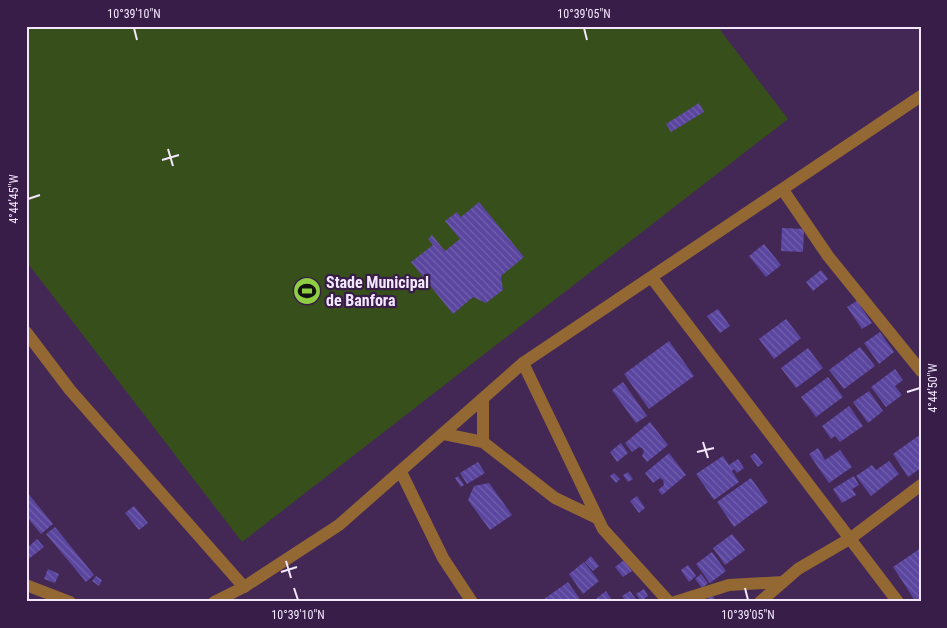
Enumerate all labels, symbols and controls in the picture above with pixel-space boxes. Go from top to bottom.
text: 10°39'10"N [107,7,161,21]
text: 10°39'05"N [557,7,611,21]
text: 4°44'45"W [7,174,21,224]
place label: Stade Municipal de Banfora [326,273,429,310]
sports icon: Stade Municipal de Banfora [292,276,322,306]
text: 4°44'50"W [926,363,940,413]
text: 10°39'10"N [271,608,325,622]
text: 10°39'05"N [721,608,775,622]

